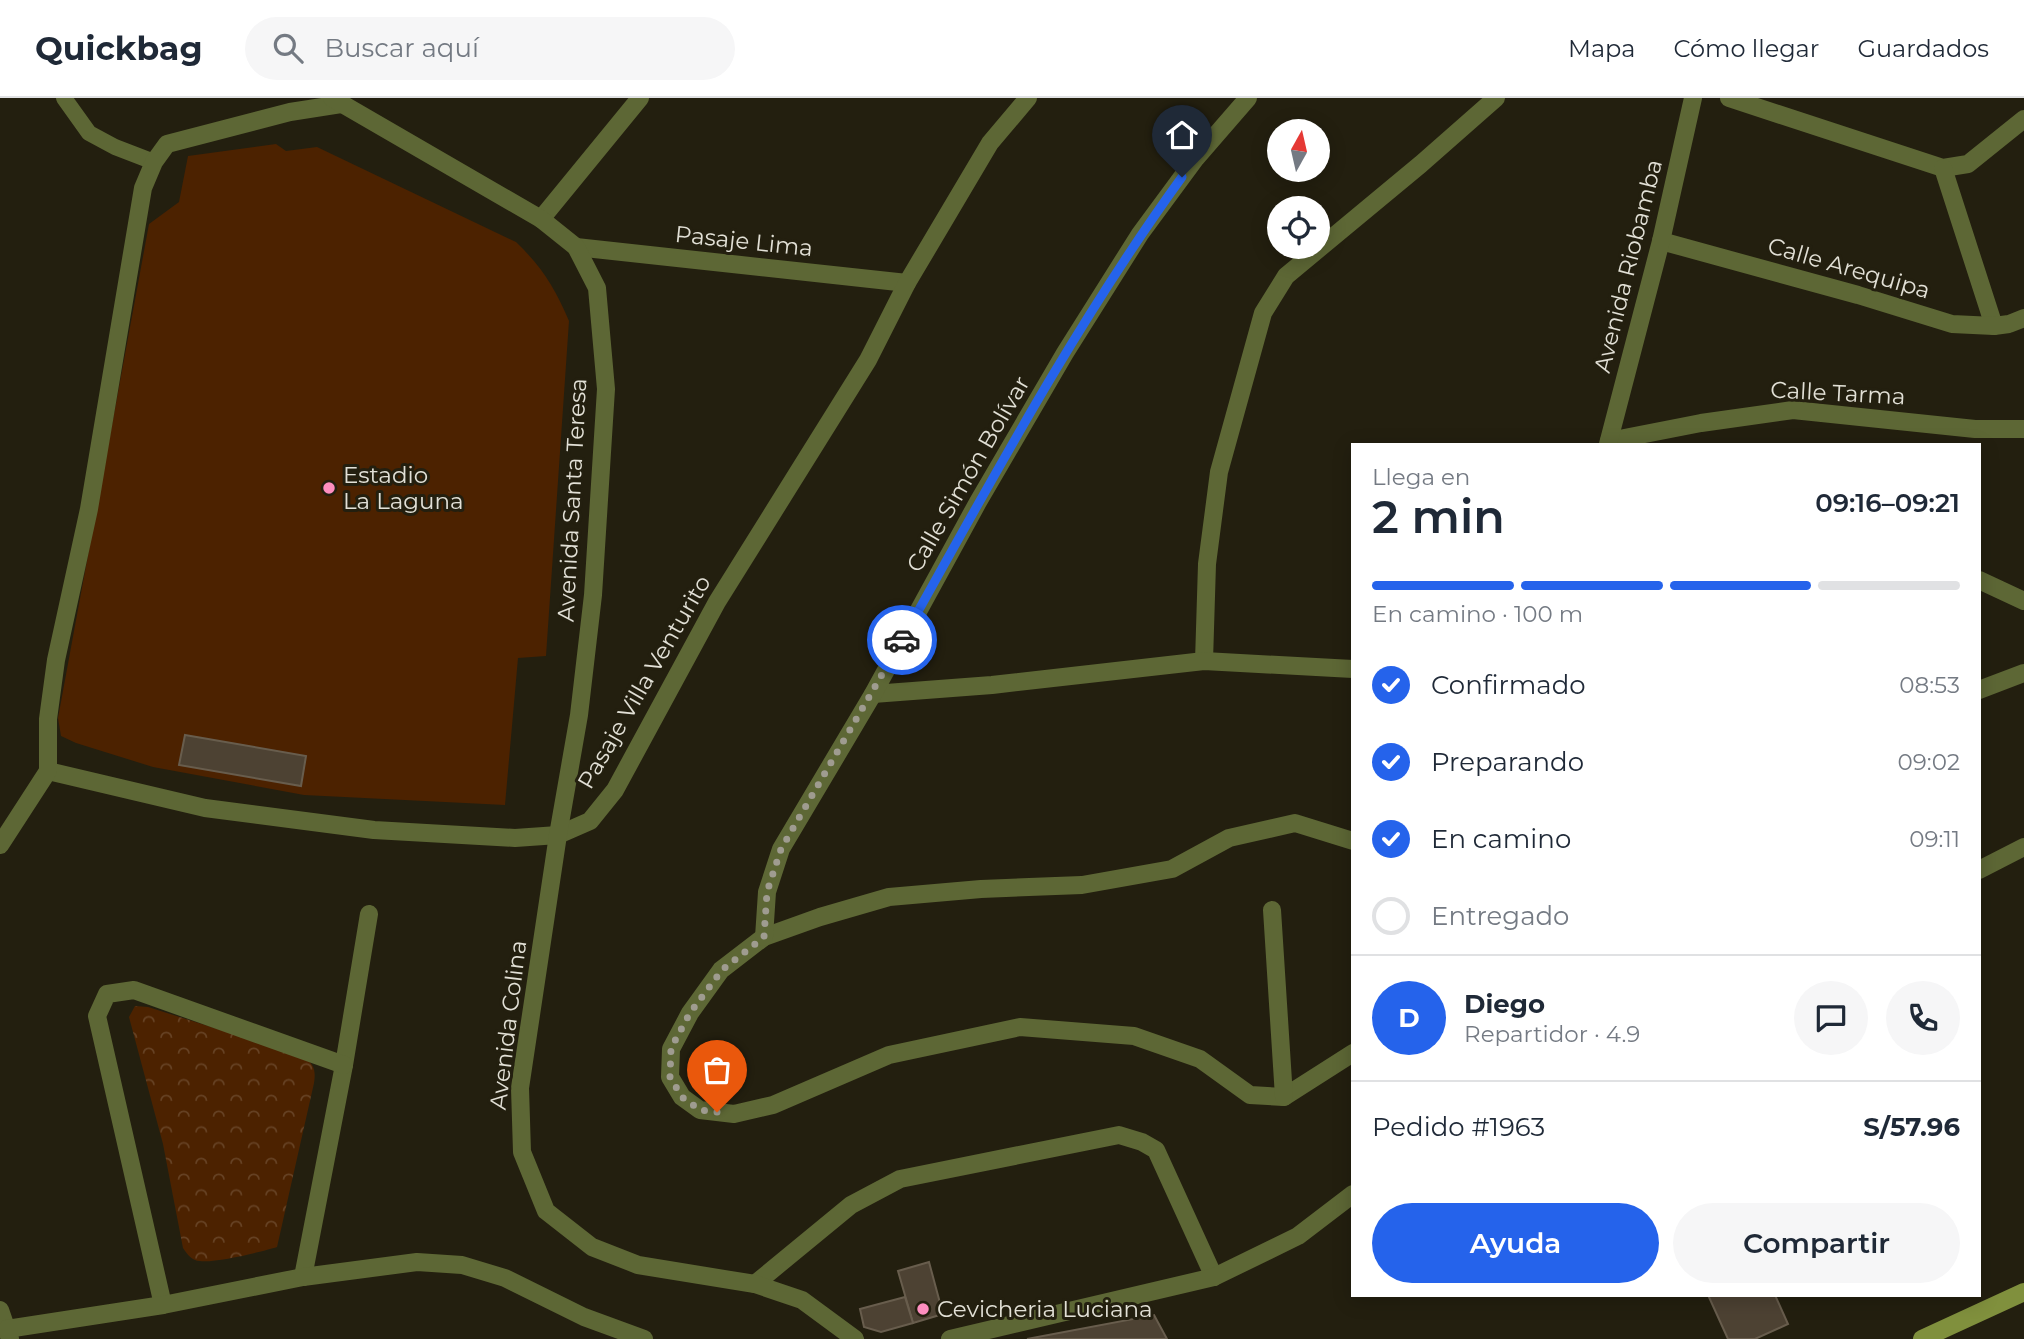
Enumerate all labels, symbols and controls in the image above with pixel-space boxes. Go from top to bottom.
search box [245,17,735,80]
text: Quickbag [35,28,203,68]
icon: search [269,29,307,67]
text: Buscar aquí [325,32,479,64]
text: Mapa [1568,34,1635,63]
text: Cómo llegar [1673,34,1819,63]
text: Guardados [1857,34,1989,63]
pin [1152,105,1212,177]
icon: home [1163,116,1201,154]
north arrow [1267,119,1330,182]
map controls [1267,119,1330,259]
street label: Avenida Riobamba [1588,157,1668,375]
button: locate [1267,196,1330,259]
street label: Pasaje Lima [674,220,814,262]
street label: Calle Arequipa [1765,231,1933,305]
street label: Calle Simón Bolívar [900,371,1036,577]
street label: Calle Tarma [1770,375,1906,411]
street label: Avenida Santa Teresa [552,377,592,623]
place label: Estadio La Laguna [343,461,464,515]
text: Llega en [1372,463,1470,491]
marker: Estadio La Laguna [321,480,337,496]
text: 09:16–09:21 [1815,487,1960,519]
text: 2 min [1372,488,1505,545]
street label: Pasaje Villa Venturito [571,570,717,794]
text: En camino · 100 m [1372,600,1583,628]
courier [867,605,937,675]
icon: car [883,621,921,659]
icon: check [1372,666,1410,704]
text: Confirmado [1431,669,1586,701]
text: 08:53 [1899,671,1960,699]
icon: check [1372,743,1410,781]
text: Preparando [1431,746,1584,778]
text: 09:02 [1898,748,1960,776]
icon: check [1372,820,1410,858]
text: En camino [1431,823,1571,855]
text: 09:11 [1909,825,1960,853]
text: Entregado [1431,900,1569,932]
street label: Avenida Colina [484,939,532,1111]
button: chat [1794,981,1868,1055]
button: phone [1886,981,1960,1055]
text: Diego [1464,988,1545,1020]
text: D [1398,1002,1420,1034]
text: Repartidor · 4.9 [1464,1020,1640,1048]
pin [687,1040,747,1112]
icon: bag [698,1051,736,1089]
text: Pedido #1963 [1372,1111,1545,1143]
text: S/57.96 [1863,1111,1960,1143]
button: Ayuda [1372,1203,1659,1283]
button: Compartir [1673,1203,1960,1283]
place label: Cevicheria Luciana [937,1295,1153,1323]
marker: Cevicheria Luciana [915,1301,931,1317]

